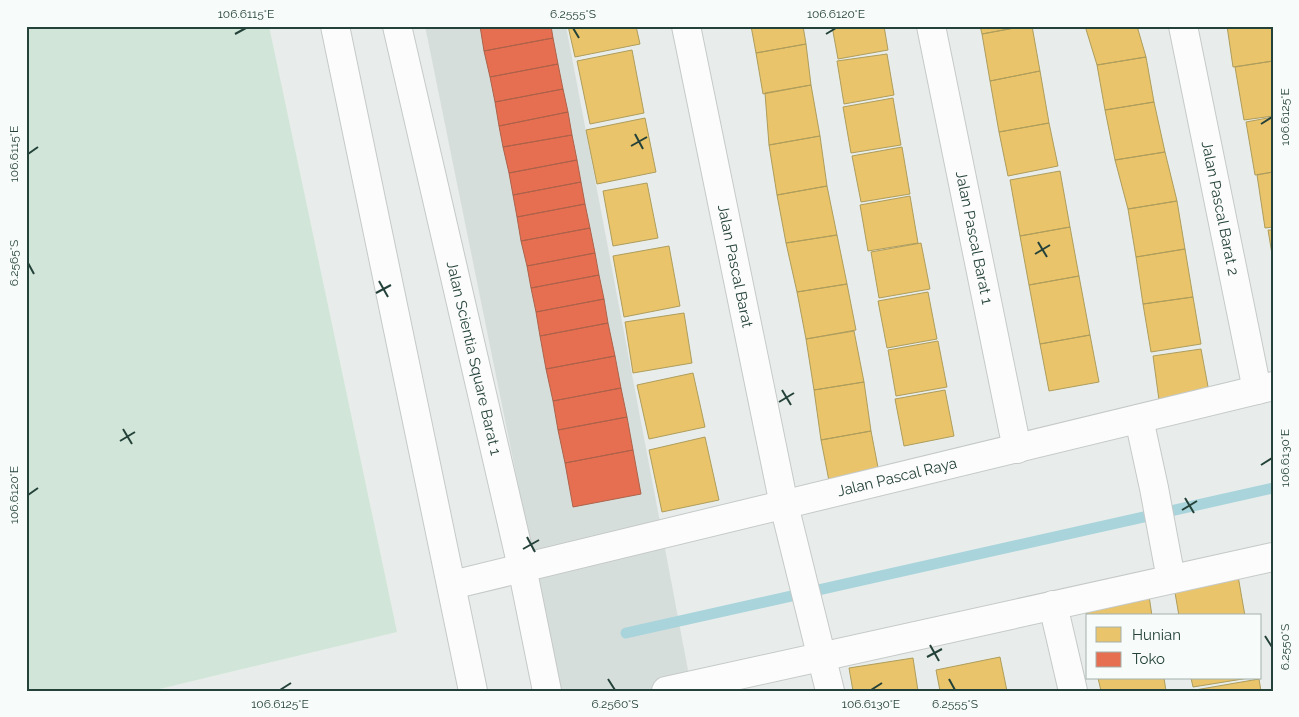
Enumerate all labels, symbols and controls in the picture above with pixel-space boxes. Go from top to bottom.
text: 106.6115°E [218,7,274,21]
text: 6.2555°S [550,7,596,21]
text: 106.6120°E [807,7,865,21]
text: 106.6125°E [1278,88,1292,146]
text: 106.6115°E [7,126,21,182]
street label: Jalan Pascal Barat 2 [1198,139,1243,277]
street label: Jalan Pascal Barat 1 [952,169,996,306]
street label: Jalan Pascal Barat [714,203,756,329]
text: 6.2565°S [7,240,21,286]
street label: Jalan Scientia Square Barat 1 [443,259,505,458]
text: 106.6130°E [1278,429,1292,487]
street label: Jalan Pascal Raya [835,454,959,500]
text: 106.6120°E [7,466,21,524]
legend [1086,614,1262,680]
text: 6.2550°S [1278,624,1292,670]
text: Hunian [1132,626,1181,644]
text: Toko [1132,650,1165,668]
text: 106.6125°E [251,697,309,711]
text: 6.2560°S [591,697,639,711]
text: 106.6130°E [842,697,900,711]
text: 6.2555°S [932,697,978,711]

